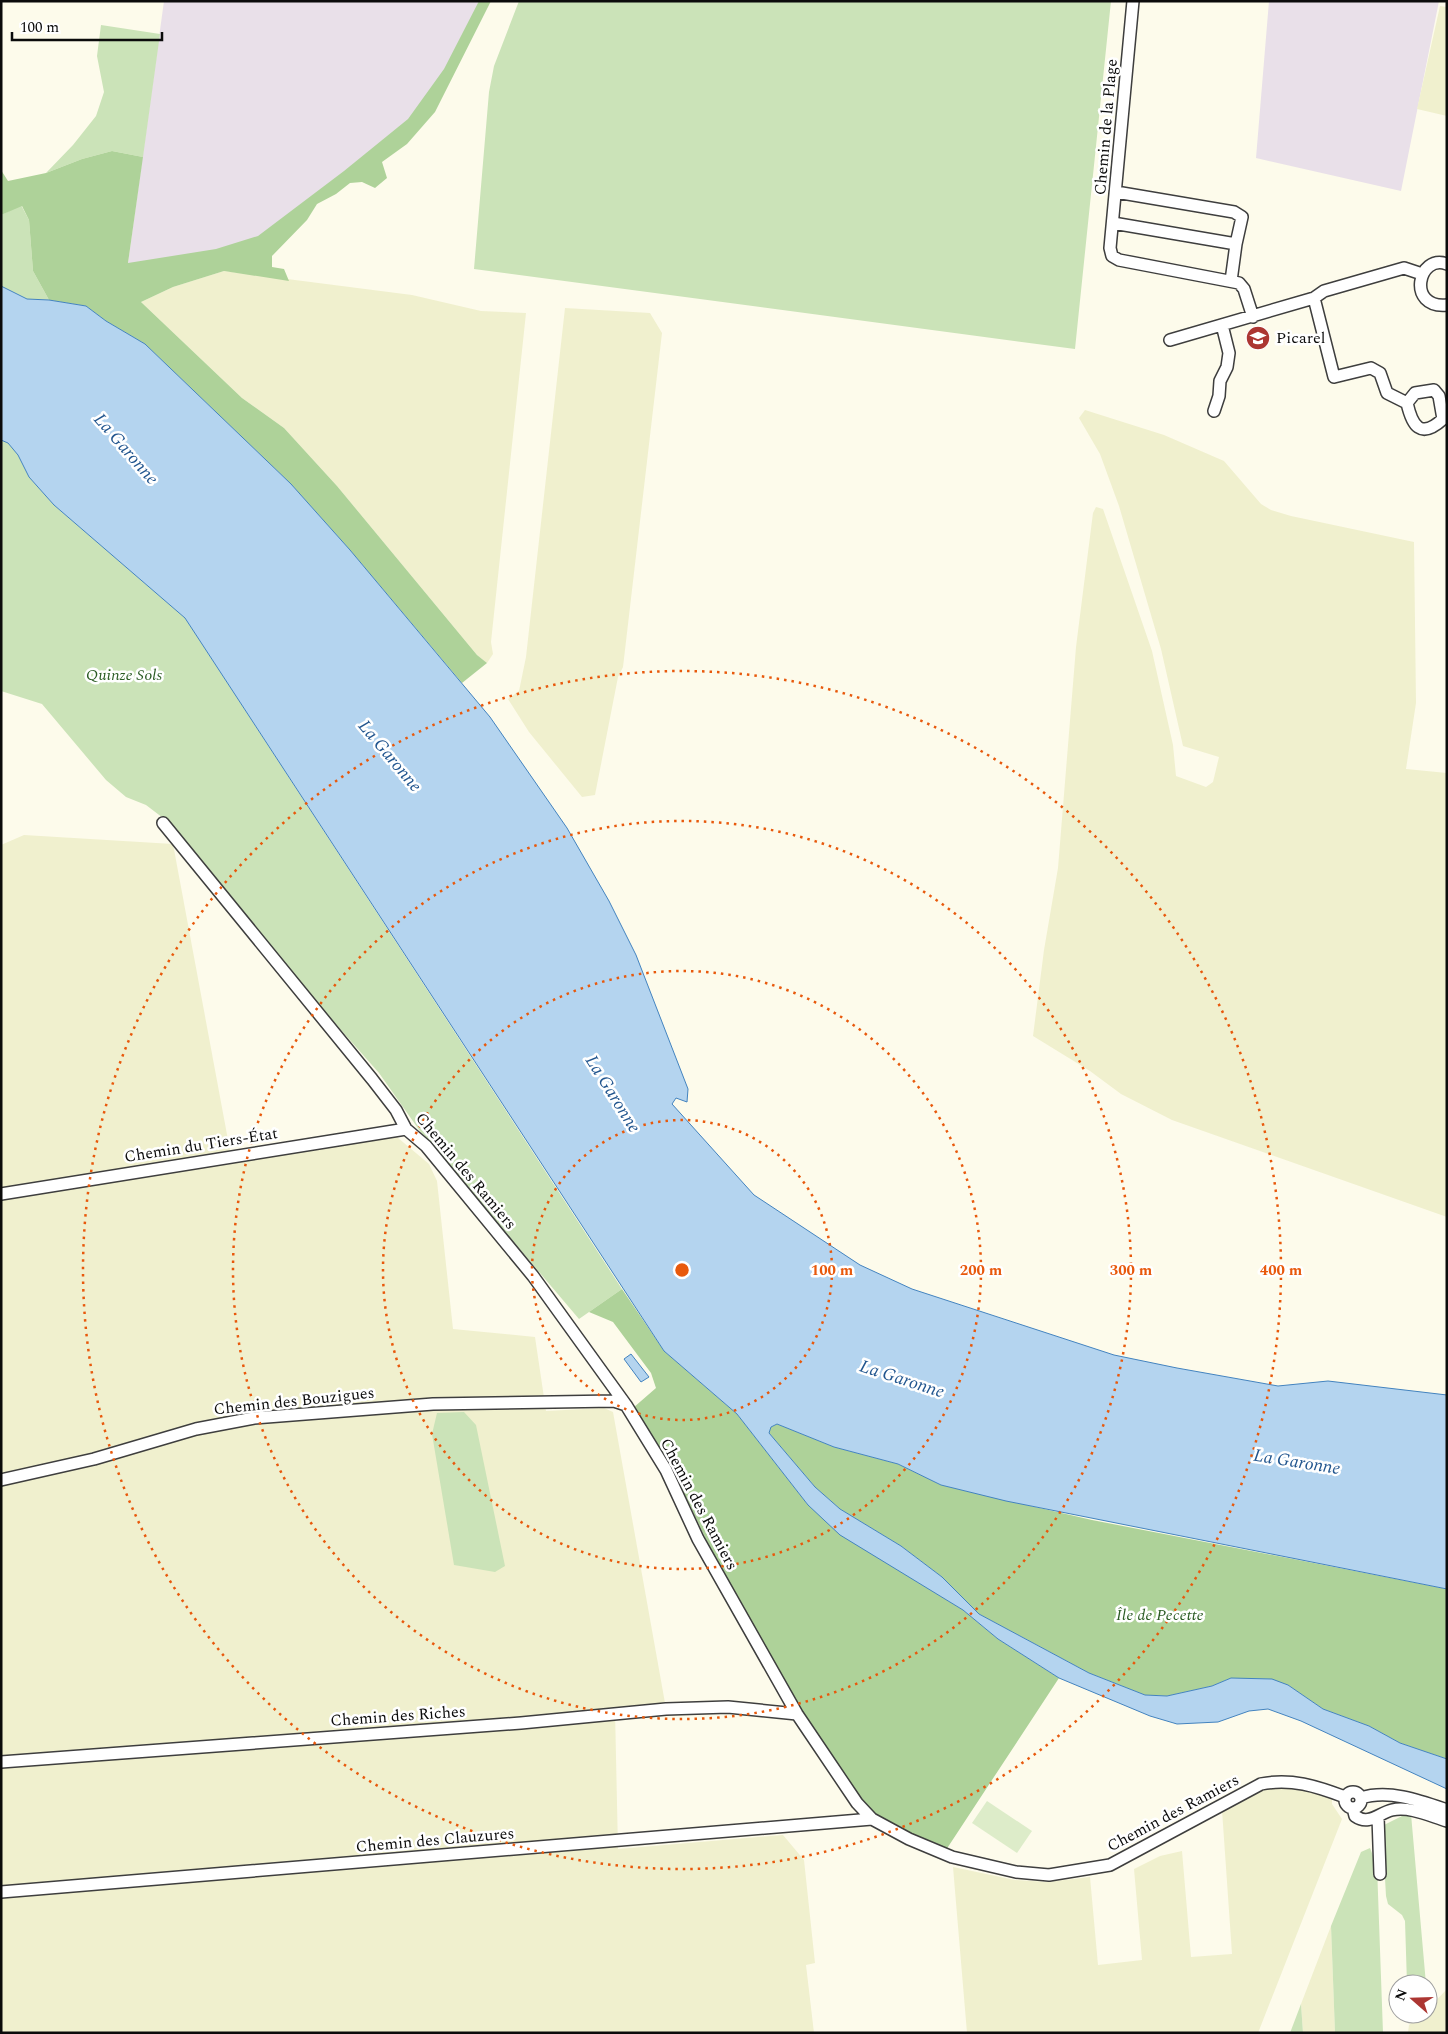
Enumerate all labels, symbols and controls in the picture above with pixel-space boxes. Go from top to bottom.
scale bar [12,10,162,42]
text: 100 m [20,16,59,39]
street label: Chemin de la Plage [1088,58,1124,196]
school or university icon: Picarel [1245,325,1271,351]
place label: Picarel [1276,326,1326,350]
water label: La Garonne [87,407,165,491]
park label: Quinze Sols [86,663,162,687]
water label: La Garonne [351,714,429,798]
water label: La Garonne [578,1050,648,1138]
street label: Chemin des Ramiers [410,1107,522,1235]
street label: Chemin du Tiers-État [123,1121,280,1169]
text: 100 m [811,1259,854,1282]
text: 200 m [960,1259,1003,1282]
text: 300 m [1110,1259,1153,1282]
text: 400 m [1260,1259,1303,1282]
centre of rings [673,1261,691,1279]
water label: La Garonne [856,1353,948,1405]
street label: Chemin des Bouzigues [212,1381,376,1421]
street label: Chemin des Ramiers [654,1434,744,1574]
water label: La Garonne [1252,1442,1342,1482]
park label: Île de Pecette [1116,1603,1204,1627]
street label: Chemin des Riches [330,1699,466,1733]
street label: Chemin des Ramiers [1103,1768,1243,1858]
street label: Chemin des Clauzures [355,1821,515,1859]
north arrow [1388,1974,1438,2024]
text: N [1389,1986,1413,2004]

